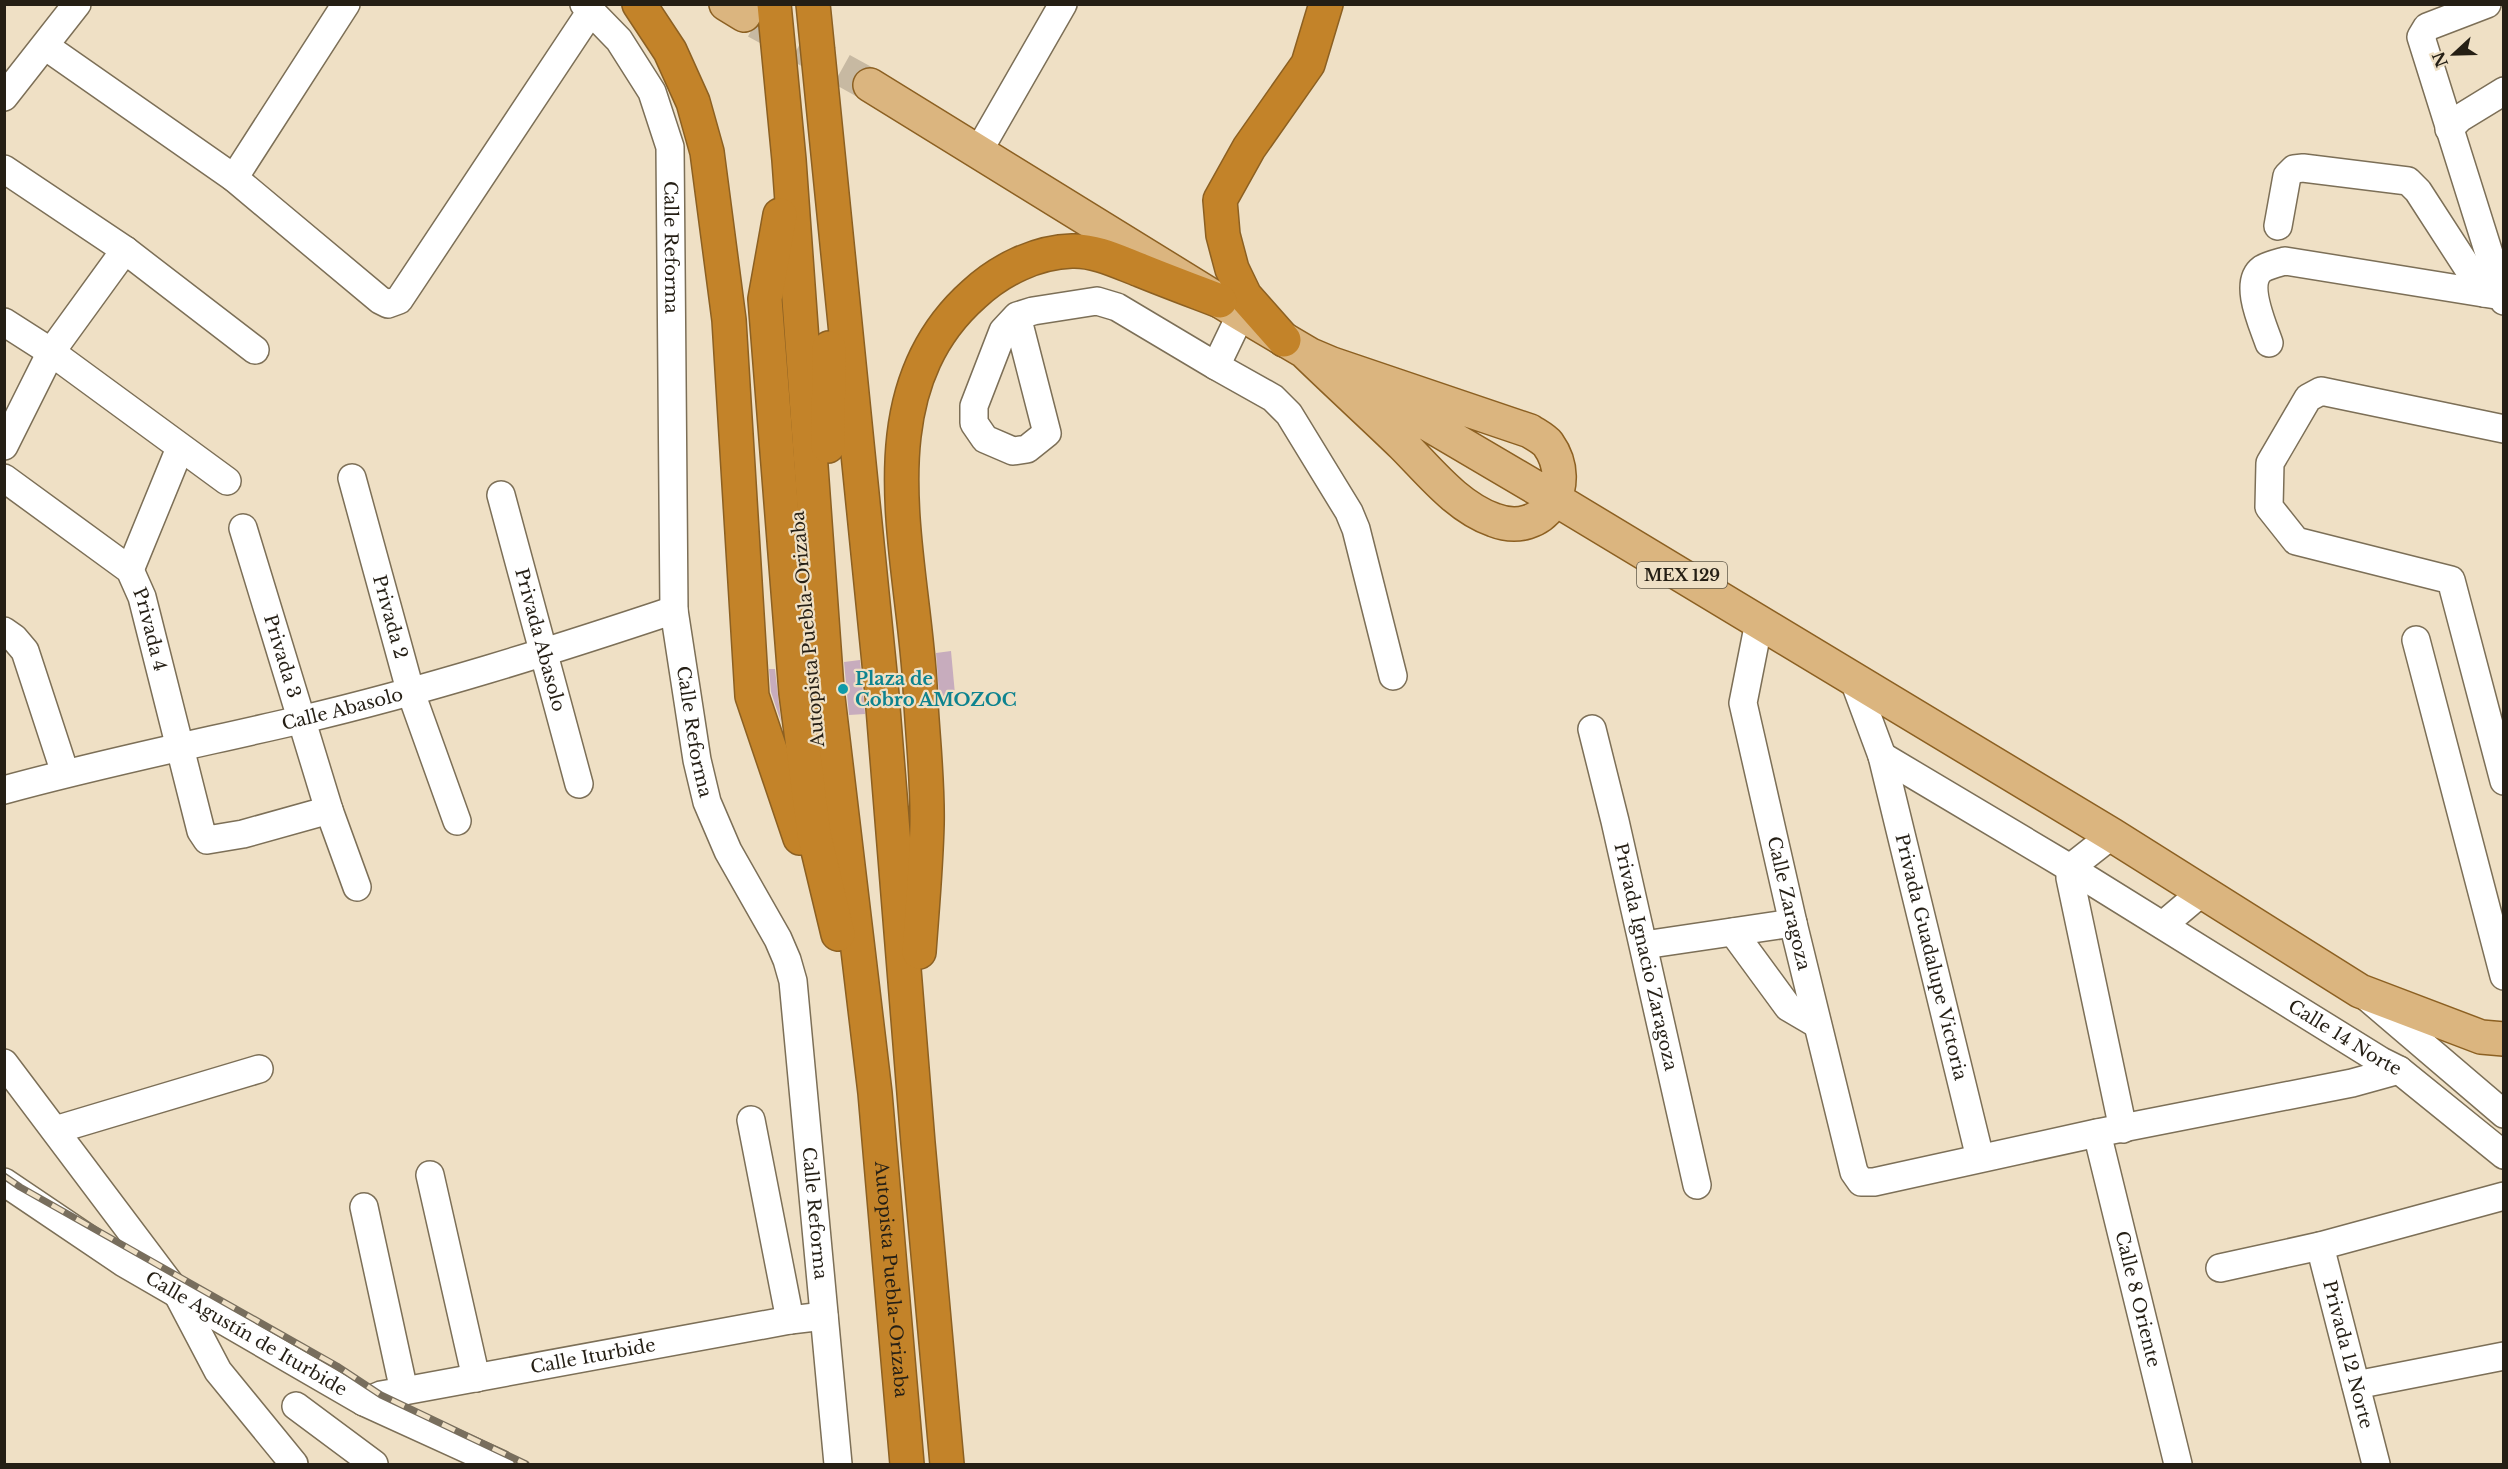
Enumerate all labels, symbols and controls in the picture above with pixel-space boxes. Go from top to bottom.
north arrow [2424,24,2484,84]
text: N [2428,49,2452,70]
street label: Calle Reforma [659,181,682,314]
street label: Autopista Puebla-Orizaba [787,510,829,749]
road number: MEX 129 [1637,562,1727,588]
street label: Privada Abasolo [510,566,570,714]
street label: Privada 2 [368,573,412,661]
street label: Privada 4 [128,584,171,674]
street label: Privada 3 [259,612,305,701]
street label: Calle Reforma [672,665,717,800]
place label: Plaza de Cobro AMOZOC [855,668,1017,711]
marker: Plaza de Cobro AMOZOC [836,682,850,696]
street label: Calle Abasolo [280,683,405,735]
street label: Privada Guadalupe Victoria [1890,832,1972,1082]
street label: Calle Zaragoza [1763,834,1815,972]
street label: Privada Ignacio Zaragoza [1609,841,1682,1073]
street label: Calle 14 Norte [2284,995,2405,1080]
street label: Calle Reforma [798,1146,832,1280]
street label: Autopista Puebla-Orizaba [870,1159,912,1398]
street label: Calle 8 Oriente [2110,1229,2165,1369]
street label: Calle Agustín de Iturbide [142,1267,351,1401]
street label: Privada 12 Norte [2318,1278,2377,1431]
street label: Calle Iturbide [529,1334,657,1378]

